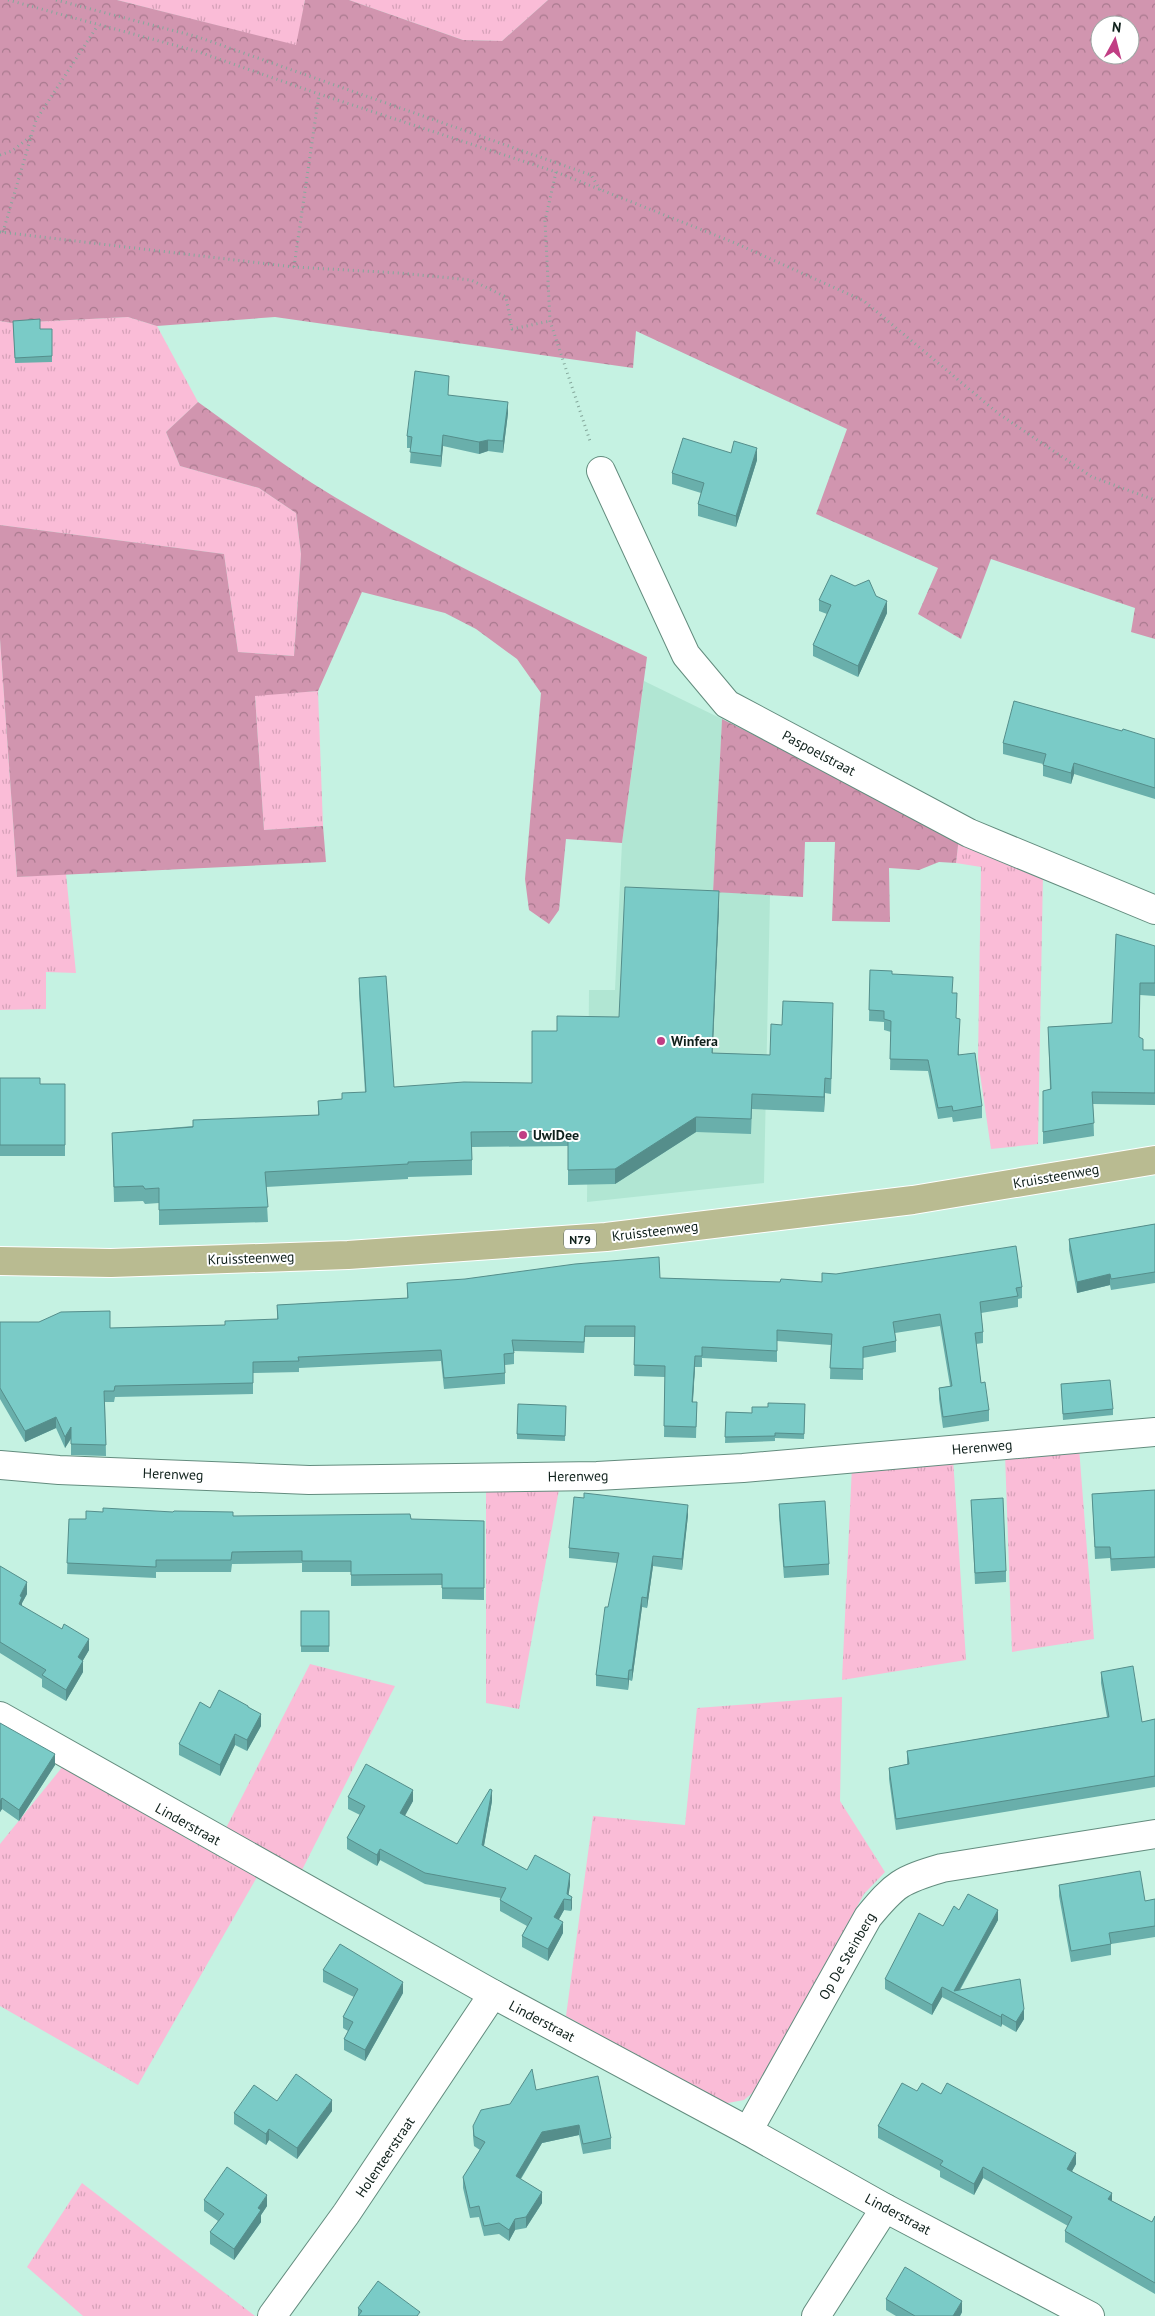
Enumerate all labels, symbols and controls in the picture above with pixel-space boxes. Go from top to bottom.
north arrow [1090,15,1140,65]
text: N [1111,18,1122,37]
street label: Paspoelstraat [779,726,859,780]
place label: Winfera [671,1032,718,1050]
marker: Winfera [655,1035,667,1047]
place label: UwIDee [533,1126,579,1144]
marker: UwIDee [517,1129,529,1141]
street label: Kruissteenweg [1012,1160,1100,1192]
street label: Kruissteenweg [611,1217,699,1245]
road number: N79 [564,1230,596,1248]
street label: Kruissteenweg [207,1247,295,1269]
street label: Herenweg [951,1435,1013,1459]
street label: Herenweg [142,1464,204,1484]
street label: Herenweg [548,1466,608,1486]
street label: Linderstraat [152,1799,224,1849]
street label: Op De Steinberg [815,1909,879,2003]
street label: Linderstraat [506,1996,578,2046]
street label: Holenteerstraat [351,2113,419,2201]
street label: Linderstraat [862,2189,934,2239]

